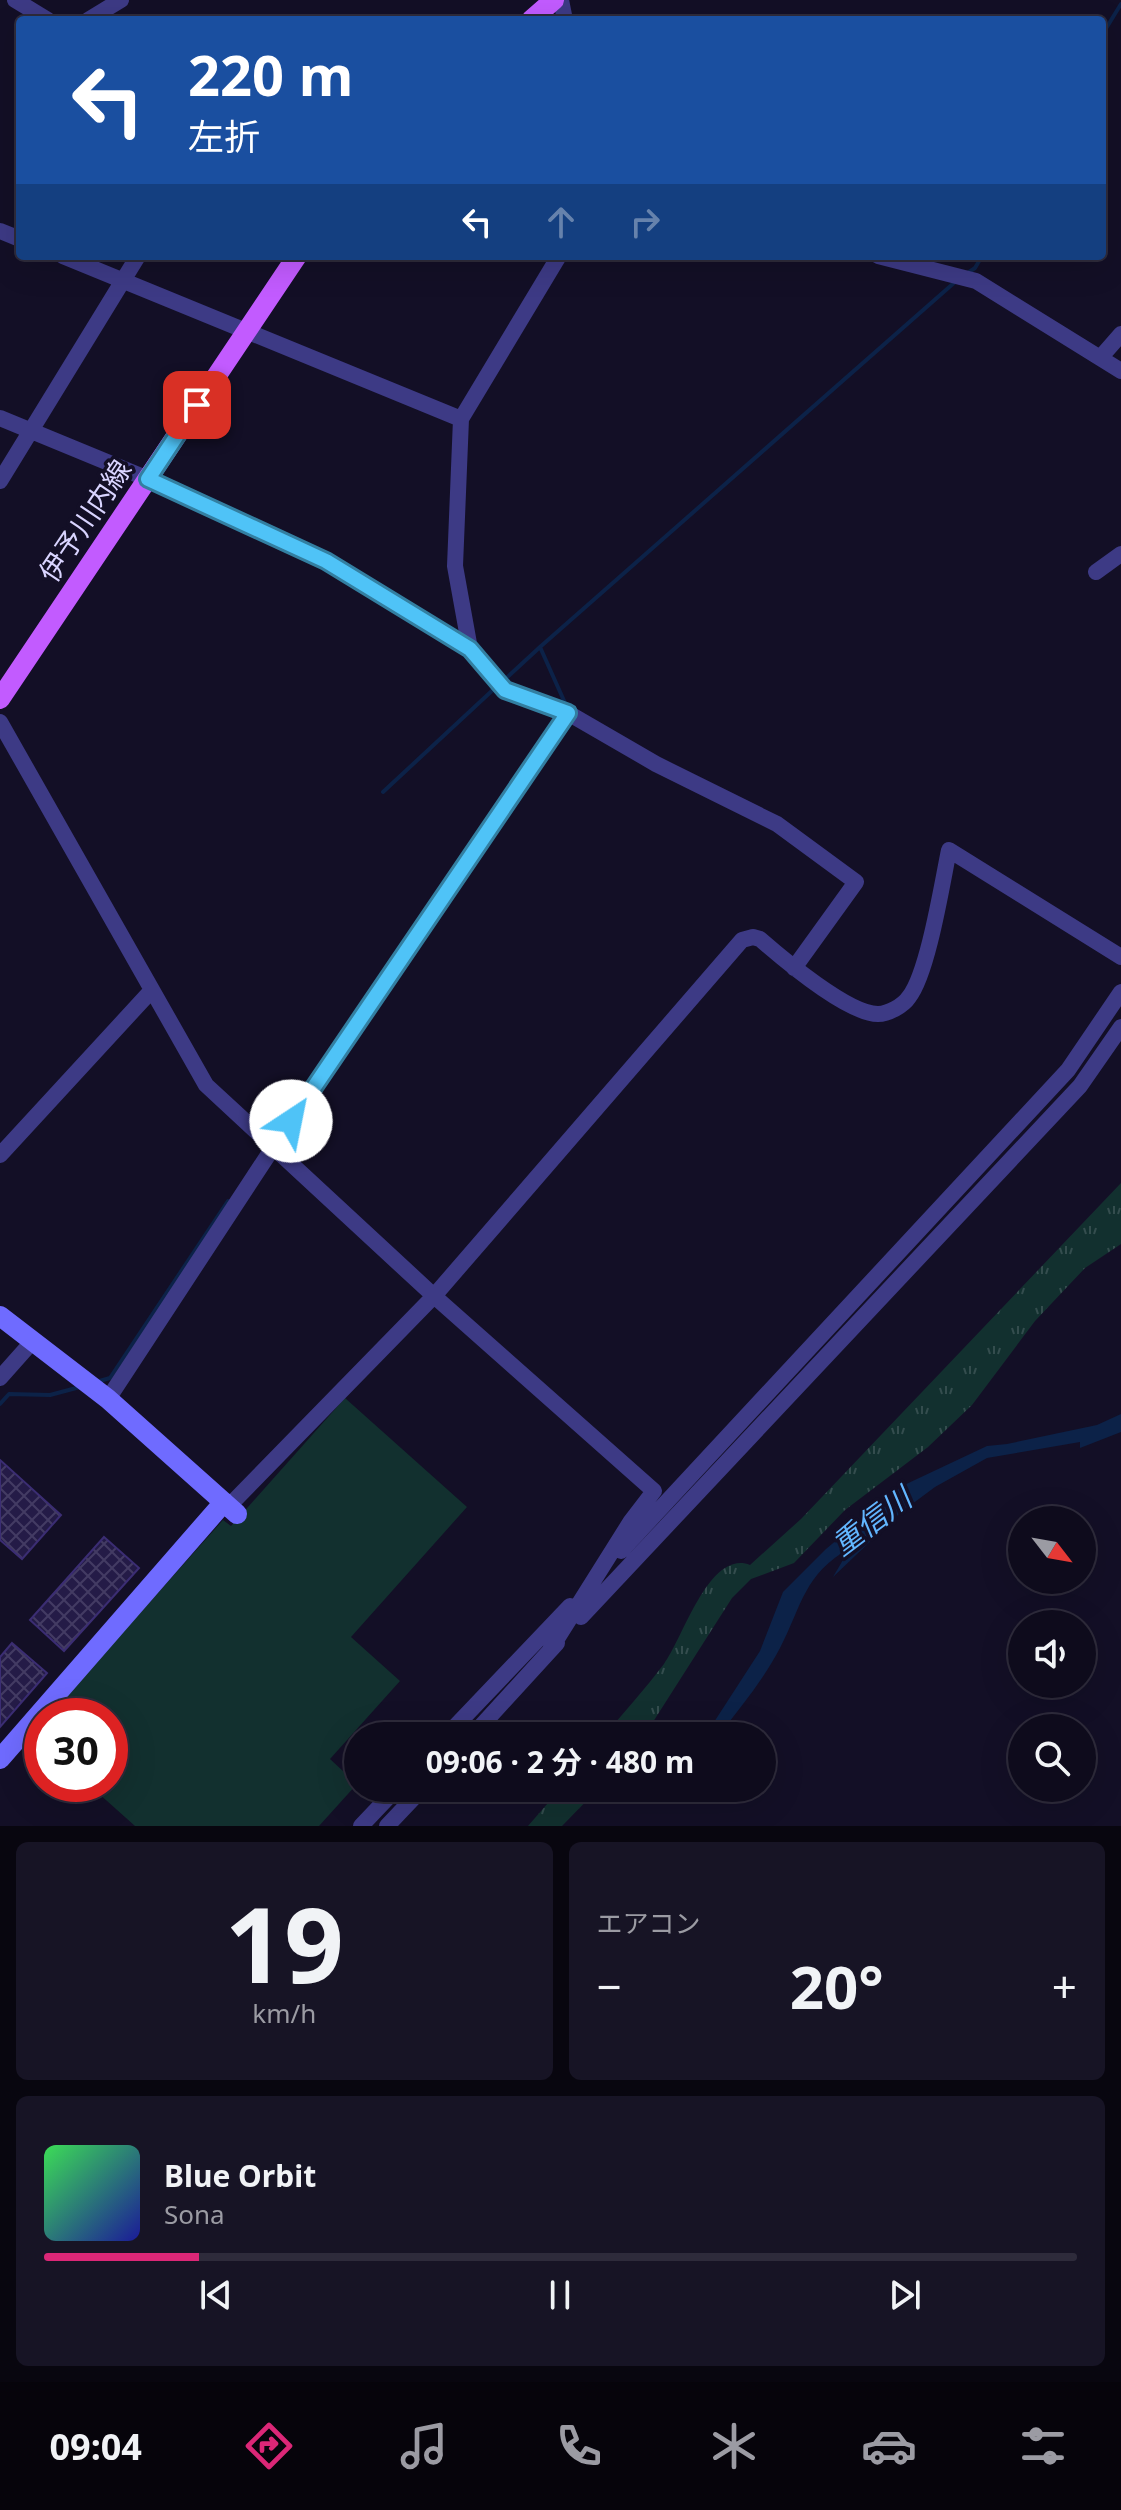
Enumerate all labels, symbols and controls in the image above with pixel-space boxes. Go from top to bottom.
text: 220 m [188,36,353,112]
icon: left [56,48,160,152]
text: 左折 [188,112,260,161]
icon: left [455,200,499,244]
icon: ahead [539,200,583,244]
icon: right [623,200,667,244]
pin [163,371,231,439]
icon: arrive [175,383,219,427]
street label: 伊予川内線 [29,452,139,589]
position arrow [249,1079,333,1163]
water label: 重信川 [823,1476,922,1564]
north arrow [1008,1506,1096,1594]
map controls [1008,1506,1096,1802]
button: sound [1008,1610,1096,1698]
speed limit sign: 30 [24,1698,128,1802]
button: search [1008,1714,1096,1802]
text: 09:06 · 2 分 · 480 m [426,1741,694,1782]
text: 19 [225,1872,344,2013]
text: エアコン [597,1905,701,1941]
text: 20° [790,1945,884,2027]
text: − [597,1956,622,2016]
text: + [1052,1956,1077,2016]
text: km/h [252,1995,316,2031]
text: Blue Orbit [164,2155,316,2196]
text: Sona [164,2196,225,2232]
icon: previous [194,2273,238,2317]
icon: pause [538,2273,582,2317]
icon: next [883,2273,927,2317]
icon: directions [241,2418,297,2474]
icon: music [396,2418,452,2474]
icon: phone [551,2418,607,2474]
icon: climate [706,2418,762,2474]
icon: car [861,2418,917,2474]
icon: filters [1015,2418,1071,2474]
text: 09:04 [49,2422,142,2471]

